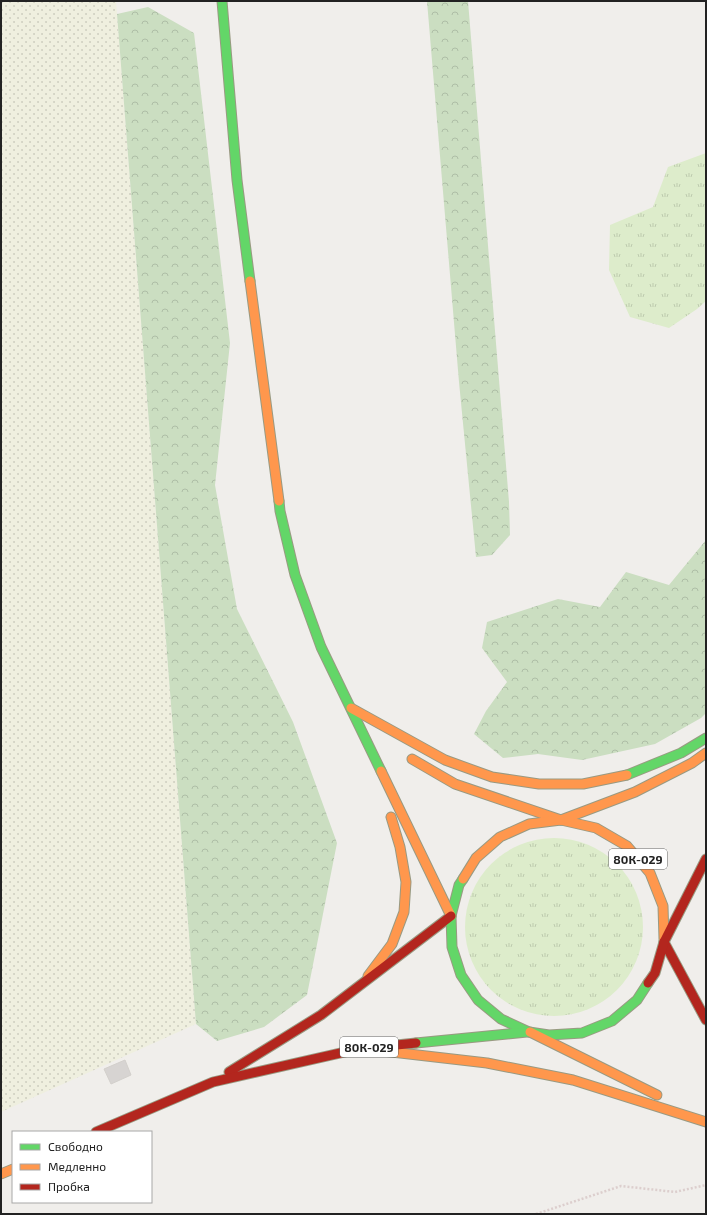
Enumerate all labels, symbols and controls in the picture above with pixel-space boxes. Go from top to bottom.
road number: 80К-029 [609,849,667,869]
road number: 80К-029 [340,1037,398,1057]
legend [12,1131,152,1203]
text: Свободно [48,1139,103,1153]
text: Медленно [48,1159,106,1173]
text: Пробка [48,1179,90,1193]

